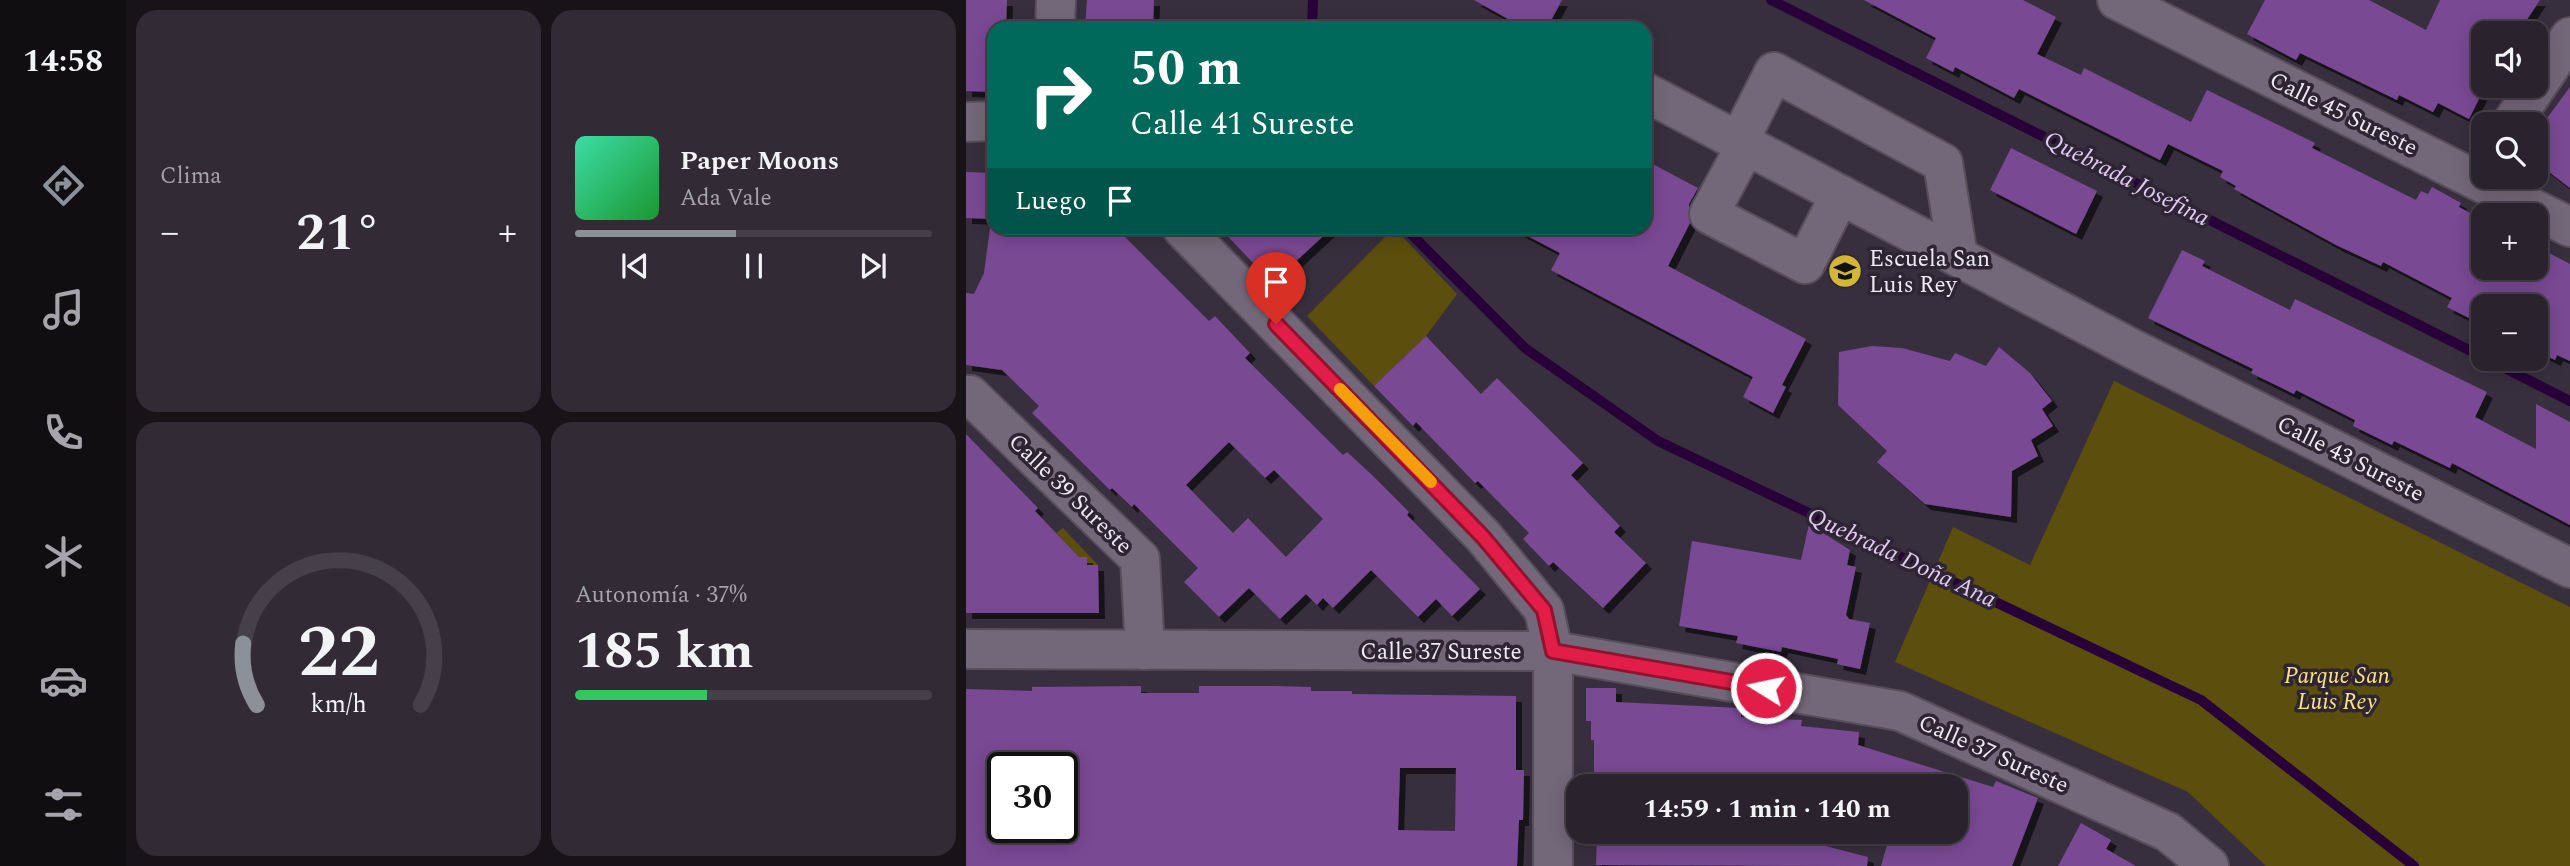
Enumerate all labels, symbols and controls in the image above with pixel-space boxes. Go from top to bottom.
map controls [2471,21,2548,371]
button: sound [2471,21,2548,98]
text: 50 m [1130,32,1241,107]
text: 14:58 [23,37,103,86]
icon: right [1015,49,1106,140]
street label: Calle 45 Sureste [2263,63,2424,165]
text: Calle 41 Sureste [1130,100,1354,149]
button: search [2471,112,2548,189]
water label: Quebrada Josefina [2037,122,2216,236]
text: Paper Moons [680,141,839,181]
text: Clima [160,159,222,194]
icon: directions [39,161,88,210]
text: Ada Vale [680,181,772,216]
text: Luego [1015,181,1087,221]
icon: arrive [1101,182,1139,220]
text: 21° [296,194,381,273]
button: + [2471,203,2548,280]
text: − [160,204,179,262]
text: + [498,204,517,262]
place label: Escuela San Luis Rey [1869,242,1990,303]
icon: previous [616,247,654,285]
icon: pause [735,247,773,285]
icon: next [854,247,892,285]
pin [1246,252,1306,324]
school or university icon: Escuela San Luis Rey [1826,252,1864,290]
icon: arrive [1257,263,1295,301]
icon: music [39,285,88,334]
button: − [2471,294,2548,371]
street label: Calle 43 Sureste [2270,407,2430,512]
icon: phone [39,408,88,457]
street label: Calle 39 Sureste [1000,425,1140,563]
water label: Quebrada Doña Ana [1801,498,2002,618]
icon: climate [39,532,88,581]
text: Autonomía · 37% [575,578,747,613]
text: 22 [298,598,379,709]
text: 185 km [575,612,754,691]
street label: Calle 37 Sureste [1360,635,1522,670]
position arrow [1729,651,1803,725]
icon: car [39,656,88,705]
park label: Parque San Luis Rey [2284,659,2390,720]
text: km/h [310,686,367,724]
street label: Calle 37 Sureste [1913,706,2074,803]
speed limit sign: 30 [987,752,1078,843]
icon: filters [39,780,88,829]
text: 14:59 · 1 min · 140 m [1643,789,1891,829]

